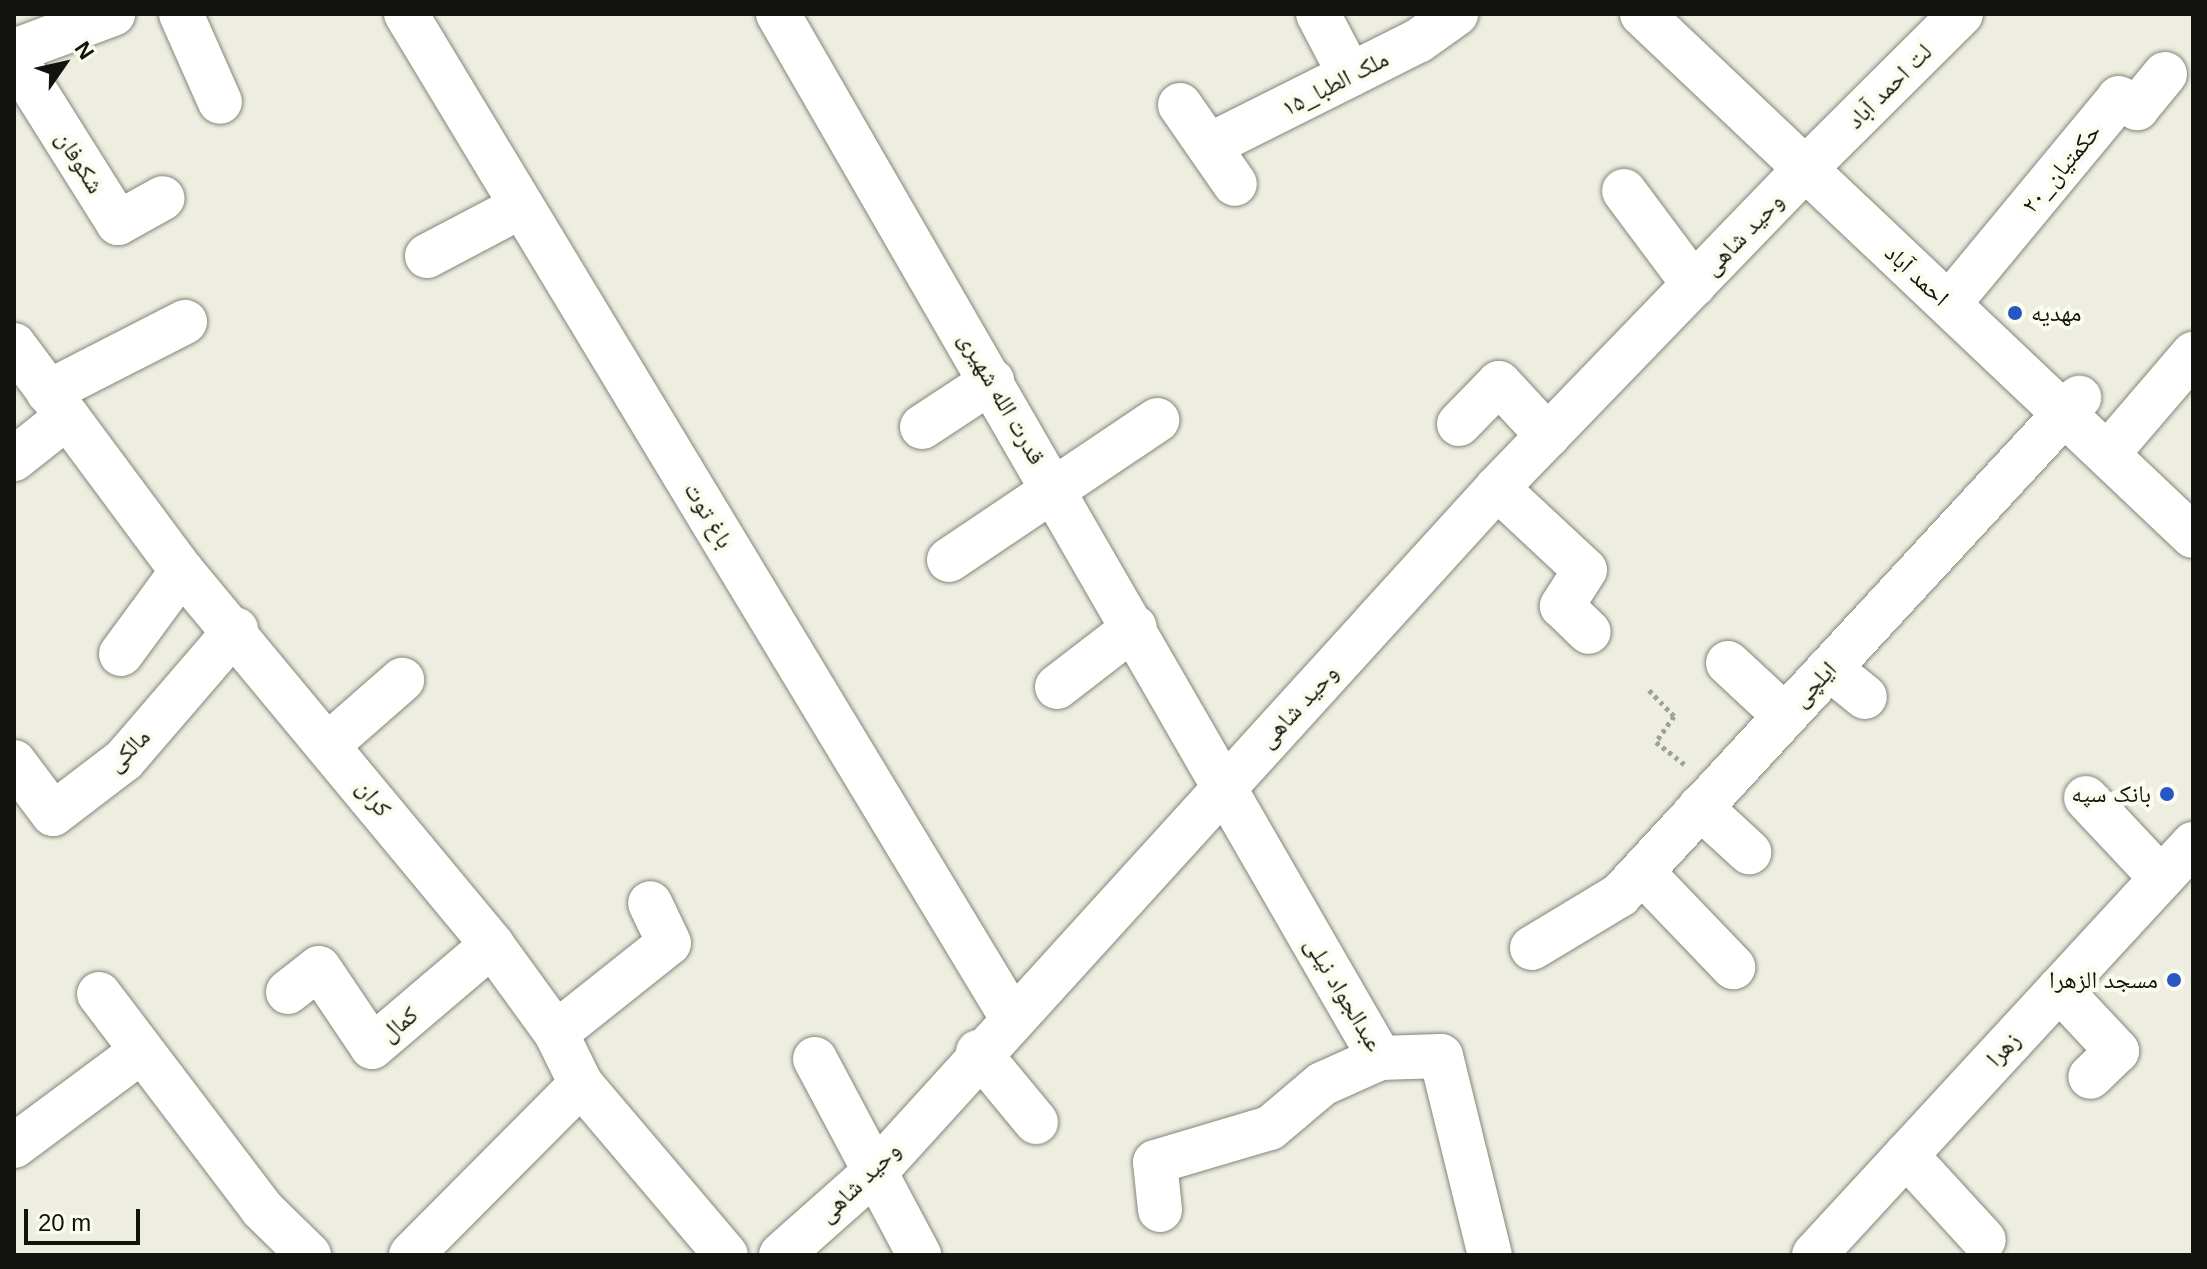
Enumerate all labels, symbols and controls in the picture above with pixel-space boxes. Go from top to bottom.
north arrow [24,24,104,104]
text: N [70,37,99,64]
street label: لت احمد آباد [1840,37,1938,135]
street label: ۱۵_ملک الطبا [1277,44,1393,122]
street label: ۲۰_حکمتیان [2015,117,2107,219]
street label: شکوفان [50,125,110,199]
street label: وحید شاهی [1697,187,1789,281]
street label: احمد آباد [1879,238,1955,312]
place label: مهدیه [2031,299,2082,327]
marker: مهدیه [2006,304,2024,322]
street label: قدرت الله شهیری [952,327,1052,469]
street label: باغ توت [678,477,740,553]
street label: ایلچی [1786,655,1842,713]
street label: وحید شاهی [1252,658,1344,754]
street label: مالکی [100,722,156,778]
street label: کران [350,774,398,822]
place label: بانک سپه [2071,780,2151,808]
marker: بانک سپه [2158,785,2176,803]
street label: عبدالجواد نیلی [1299,932,1389,1056]
place label: مسجد الزهرا [2049,966,2158,994]
marker: مسجد الزهرا [2165,971,2183,989]
street label: کمال [374,1000,424,1048]
street label: زهرا [1980,1026,2026,1072]
street label: وحید شاهی [812,1136,906,1228]
scale bar [28,1193,144,1243]
text: 20 m [38,1209,91,1236]

